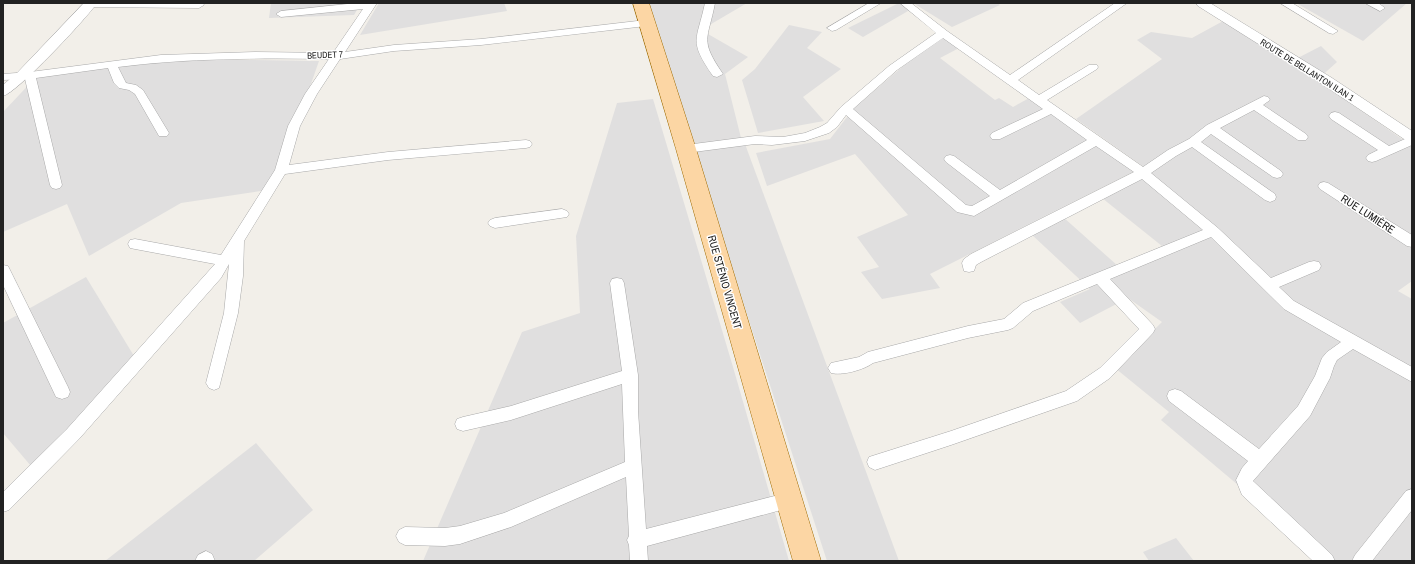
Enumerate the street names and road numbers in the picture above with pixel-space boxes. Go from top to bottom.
street label: ROUTE DE BELLANTON ILAN 1 [1258,36,1356,104]
street label: BEUDET 7 [307,48,343,62]
street label: RUE LUMIÈRE [1338,191,1398,237]
street label: RUE STÉNIO VINCENT [705,233,745,331]

